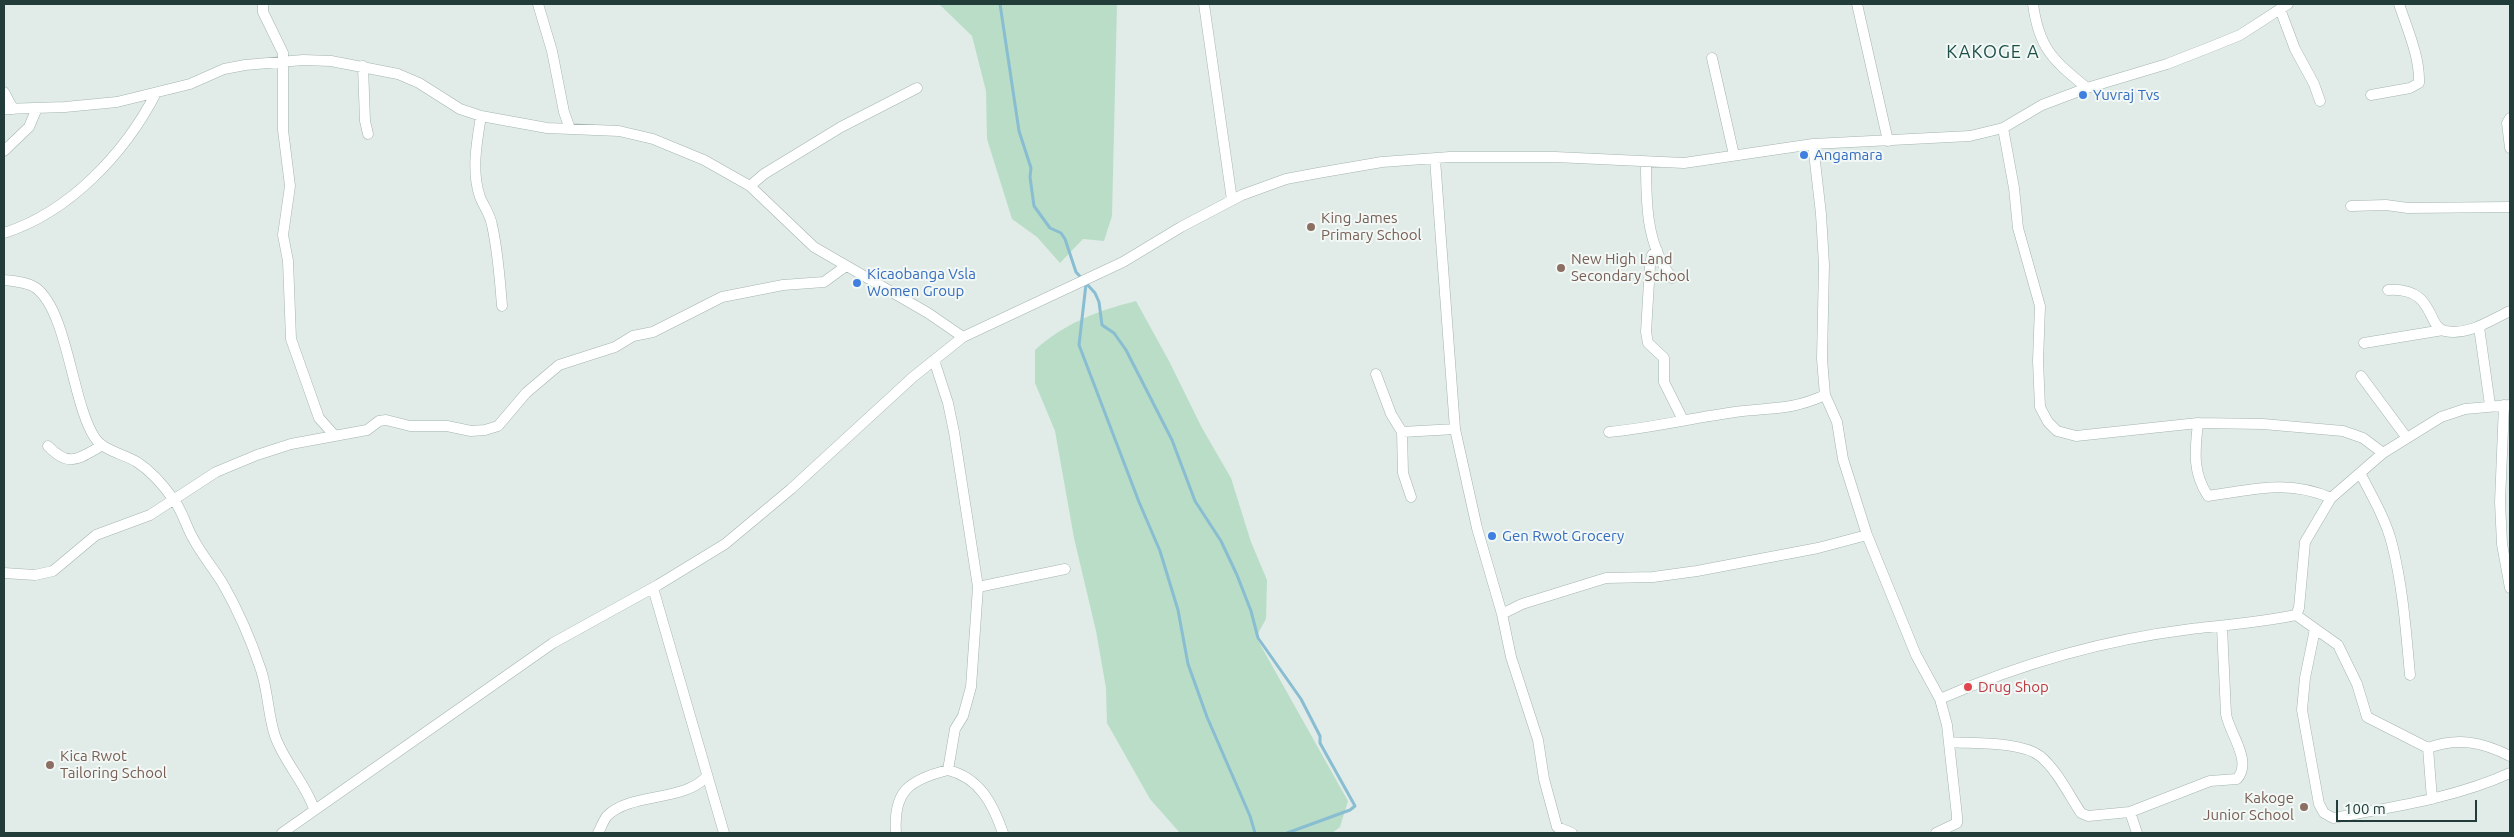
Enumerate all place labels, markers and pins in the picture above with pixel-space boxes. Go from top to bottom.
place label: Yuvraj Tvs [2093,86,2160,104]
marker: Yuvraj Tvs [2077,89,2089,101]
place label: Angamara [1814,146,1883,164]
marker: Angamara [1798,149,1810,161]
place label: King James Primary School [1321,209,1422,244]
marker: King James Primary School [1305,221,1317,233]
place label: New High Land Secondary School [1571,250,1689,285]
marker: New High Land Secondary School [1555,262,1567,274]
place label: Kicaobanga Vsla Women Group [867,265,976,300]
marker: Kicaobanga Vsla Women Group [851,277,863,289]
place label: Gen Rwot Grocery [1502,527,1624,545]
marker: Gen Rwot Grocery [1486,530,1498,542]
place label: Drug Shop [1978,678,2049,696]
marker: Drug Shop [1962,681,1974,693]
place label: Kica Rwot Tailoring School [60,747,167,782]
marker: Kica Rwot Tailoring School [44,759,56,771]
place label: Kakoge Junior School [2203,789,2294,824]
marker: Kakoge Junior School [2298,801,2310,813]

